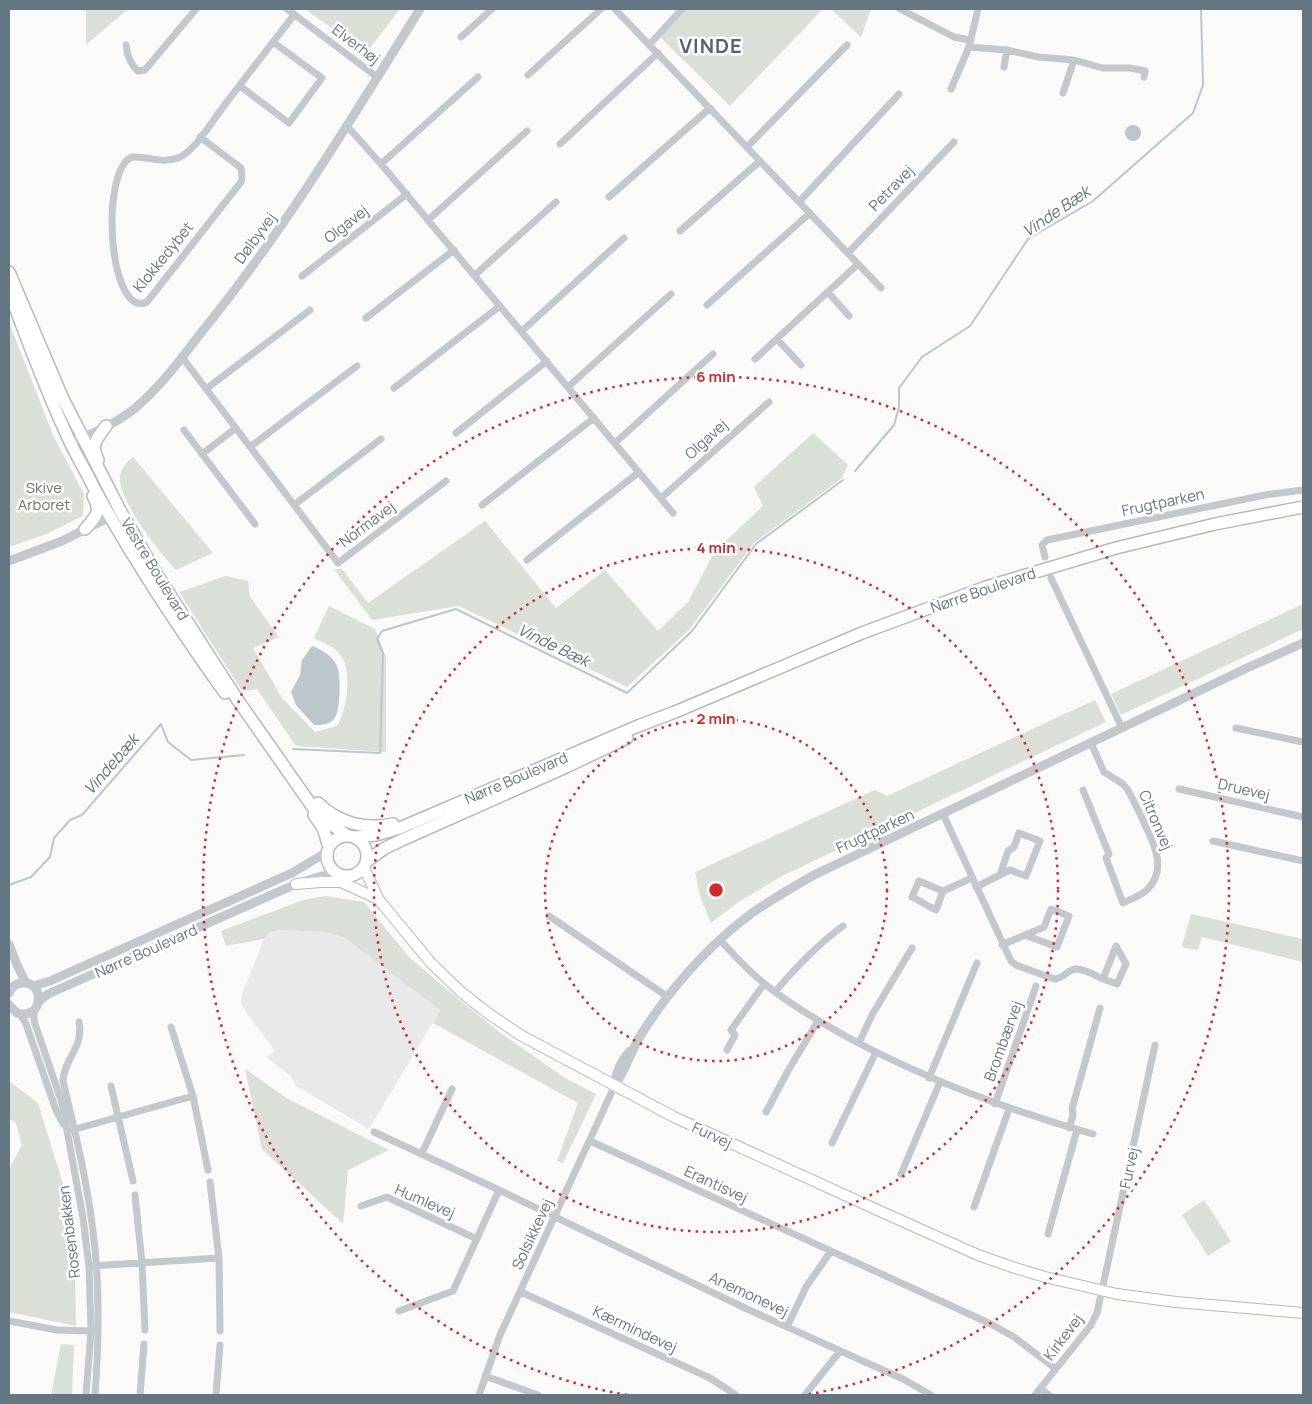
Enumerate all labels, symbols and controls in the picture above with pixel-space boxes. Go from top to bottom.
street label: Elverhøj [328,19,384,69]
district label: VINDE [679,32,743,59]
street label: Petravej [864,160,918,216]
water label: Vinde Bæk [1018,179,1096,242]
street label: Olgavej [319,200,373,248]
street label: Dølbyvej [229,208,281,268]
street label: Klokkedybet [128,217,198,297]
text: 6 min [696,366,736,387]
street label: Olgavej [680,414,732,464]
park label: Skive Arboret [18,477,70,515]
street label: Frugtparken [1120,483,1206,521]
street label: Normavej [335,496,399,552]
street label: Vestre Boulevard [116,514,194,624]
text: 4 min [696,537,736,558]
street label: Nørre Boulevard [927,562,1039,618]
water label: Vinde Bæk [514,618,595,673]
text: 2 min [696,708,736,729]
water label: Vindebæk [78,727,145,799]
street label: Nørre Boulevard [461,747,571,809]
street label: Druevej [1216,773,1272,805]
street label: Citronvej [1134,787,1178,853]
street label: Frugtparken [832,804,918,858]
centre of rings [707,881,725,899]
street label: Nørre Boulevard [91,919,201,983]
street label: Brombærvej [979,998,1027,1084]
street label: Furvej [689,1117,735,1153]
street label: Furvej [1114,1145,1144,1191]
street label: Erantisvej [681,1160,751,1208]
street label: Humlevej [392,1179,458,1223]
street label: Rosenbakken [53,1184,85,1279]
street label: Solsikkevej [506,1195,558,1273]
street label: Anemonevej [706,1266,792,1322]
street label: Kærmindevej [589,1300,681,1358]
street label: Kirkevej [1039,1309,1087,1365]

